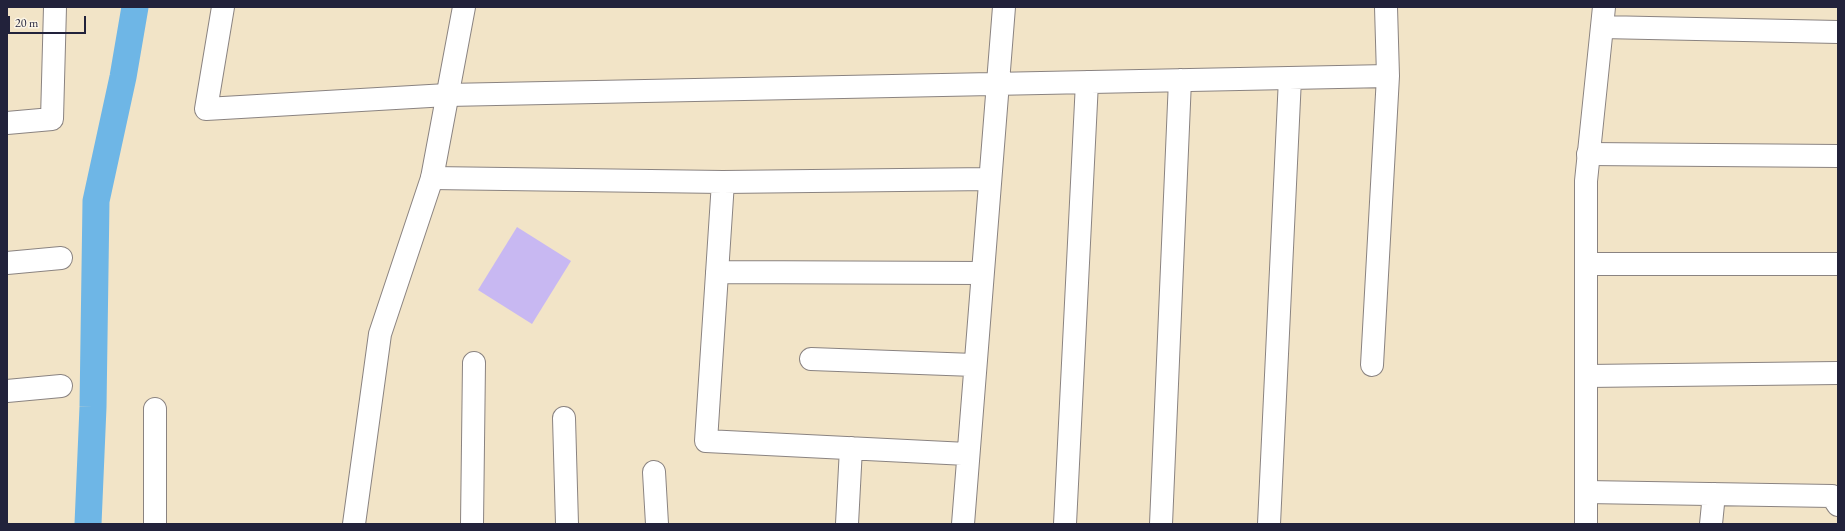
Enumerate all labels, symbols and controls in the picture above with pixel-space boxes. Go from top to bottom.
scale bar [10,8,88,34]
text: 20 m [15,15,38,31]

